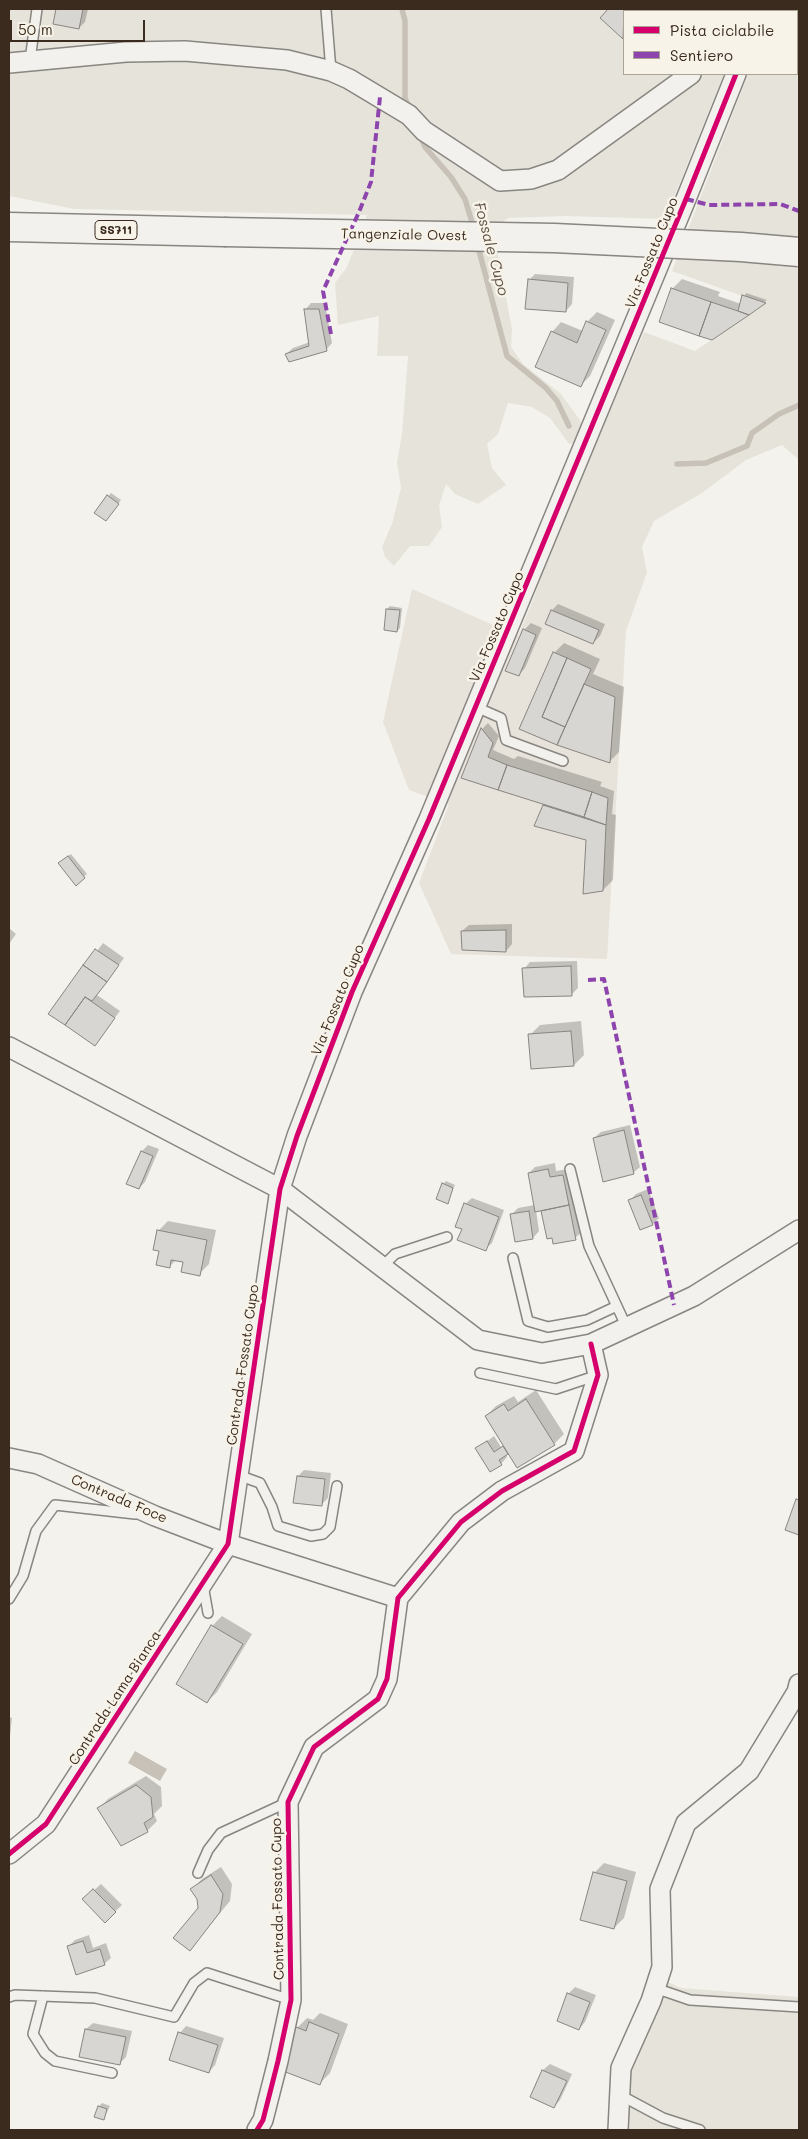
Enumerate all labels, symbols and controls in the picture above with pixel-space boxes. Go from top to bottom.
scale bar [12,10,148,42]
legend [623,10,798,75]
text: 50 m [18,19,53,39]
text: Pista ciclabile [670,20,774,40]
text: Sentiero [670,45,733,65]
street label: Via Fossato Cupo [622,195,682,311]
water label: Fossale Cupo [470,200,512,298]
road number: SS711 [95,220,137,240]
street label: Tangenziale Ovest [341,225,467,245]
street label: Via Fossato Cupo [466,569,528,685]
street label: Via Fossato Cupo [308,942,368,1058]
street label: Contrada Fossato Cupo [223,1284,263,1446]
street label: Contrada Foce [68,1471,170,1527]
street label: Contrada Lama Bianca [65,1628,165,1768]
street label: Contrada Fossato Cupo [268,1818,288,1980]

